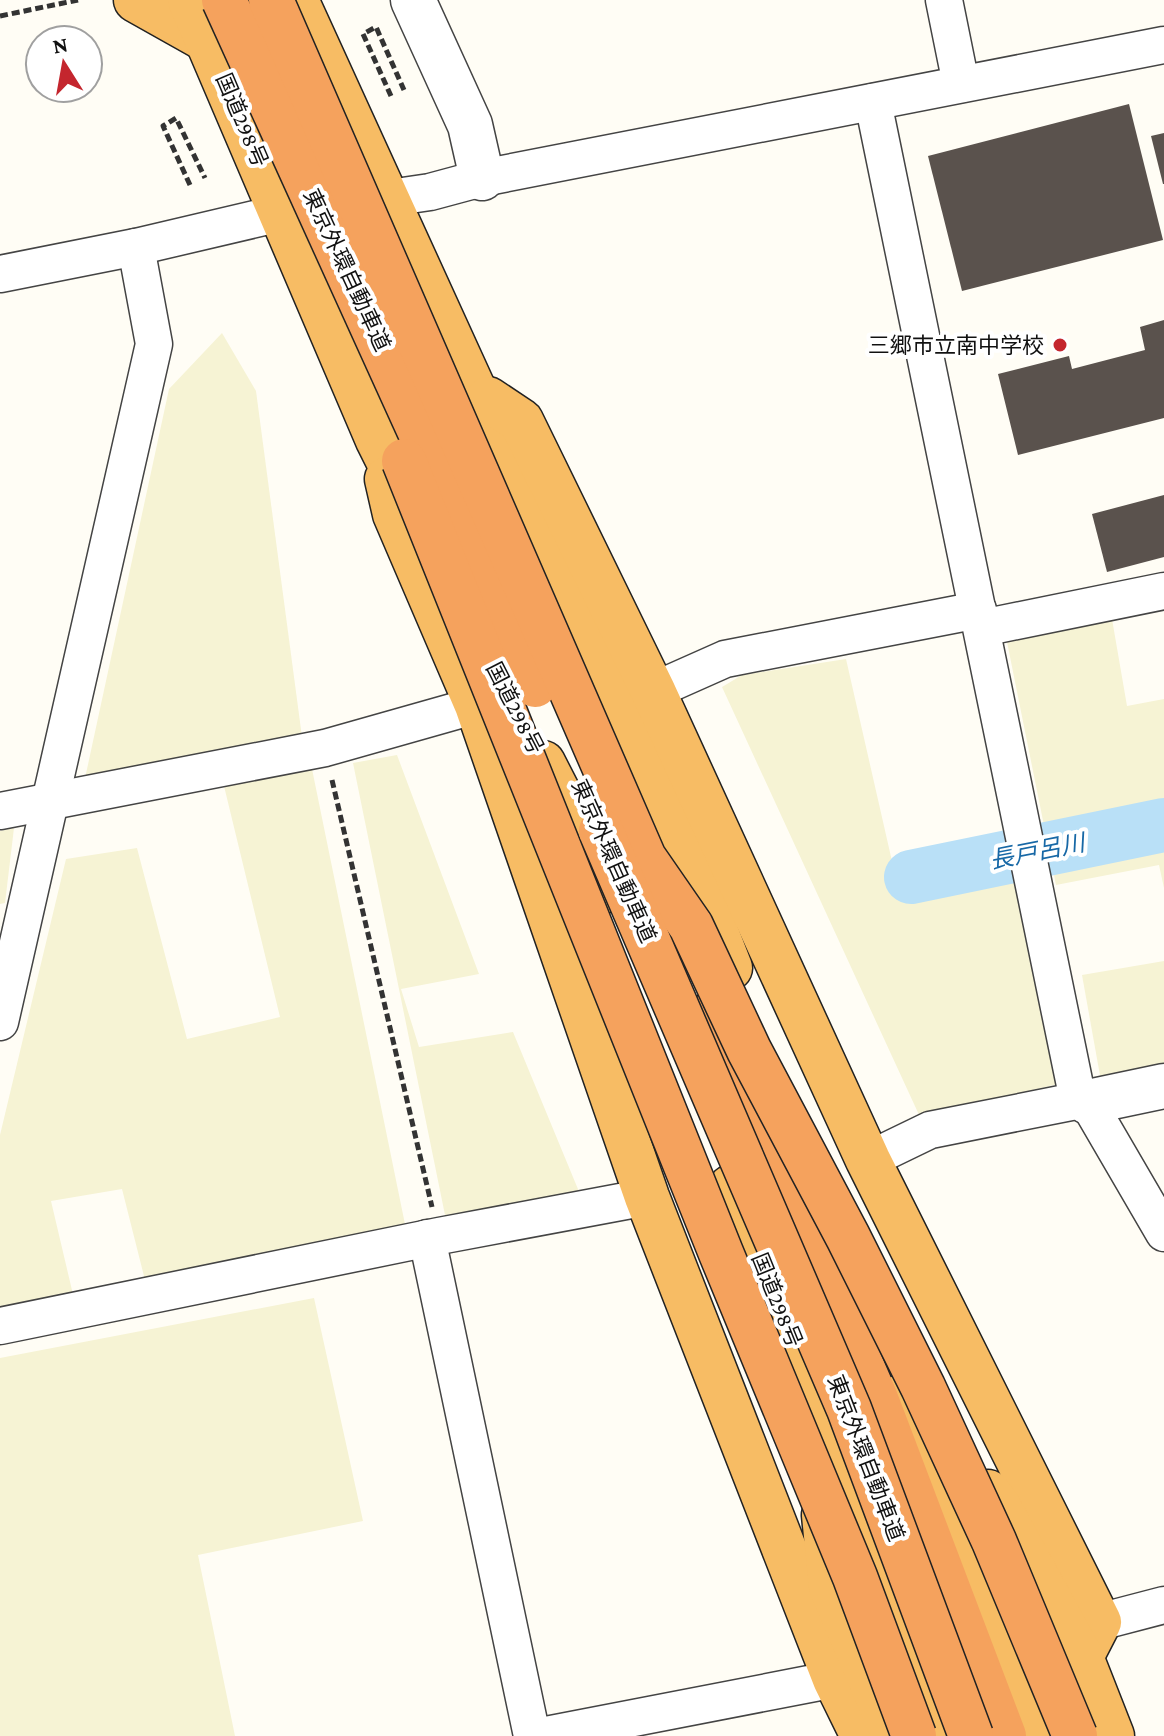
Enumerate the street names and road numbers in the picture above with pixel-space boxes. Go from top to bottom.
street label: 国道298号 [211,69,273,171]
street label: 東京外環自動車道 [298,185,396,355]
street label: 国道298号 [481,658,549,758]
street label: 東京外環自動車道 [567,776,661,946]
street label: 国道298号 [747,1249,807,1351]
street label: 東京外環自動車道 [823,1371,909,1545]

